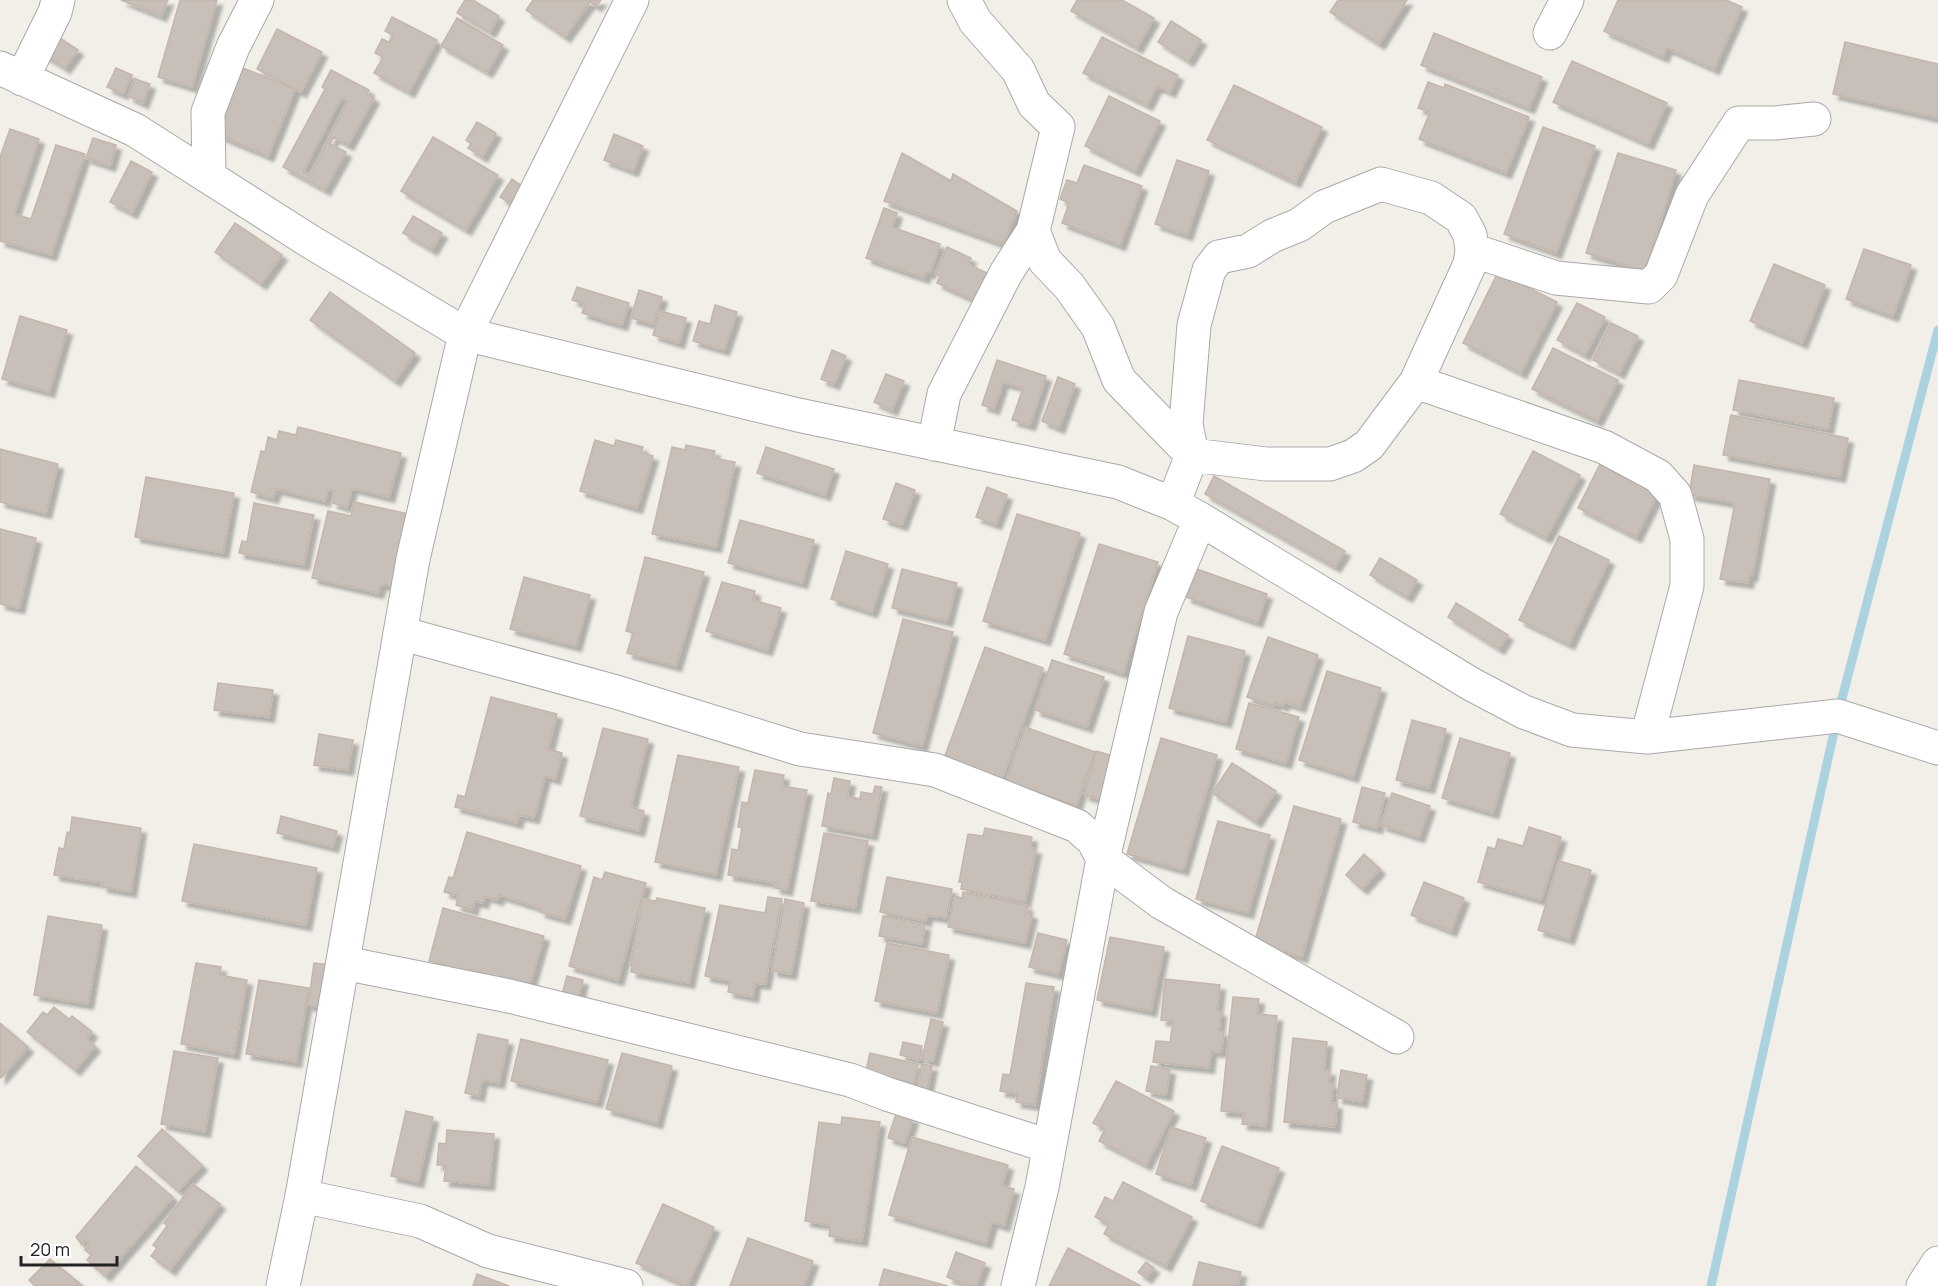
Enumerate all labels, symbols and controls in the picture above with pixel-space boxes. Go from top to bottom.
scale bar [21,1229,117,1267]
text: 20 m [30,1237,70,1261]

